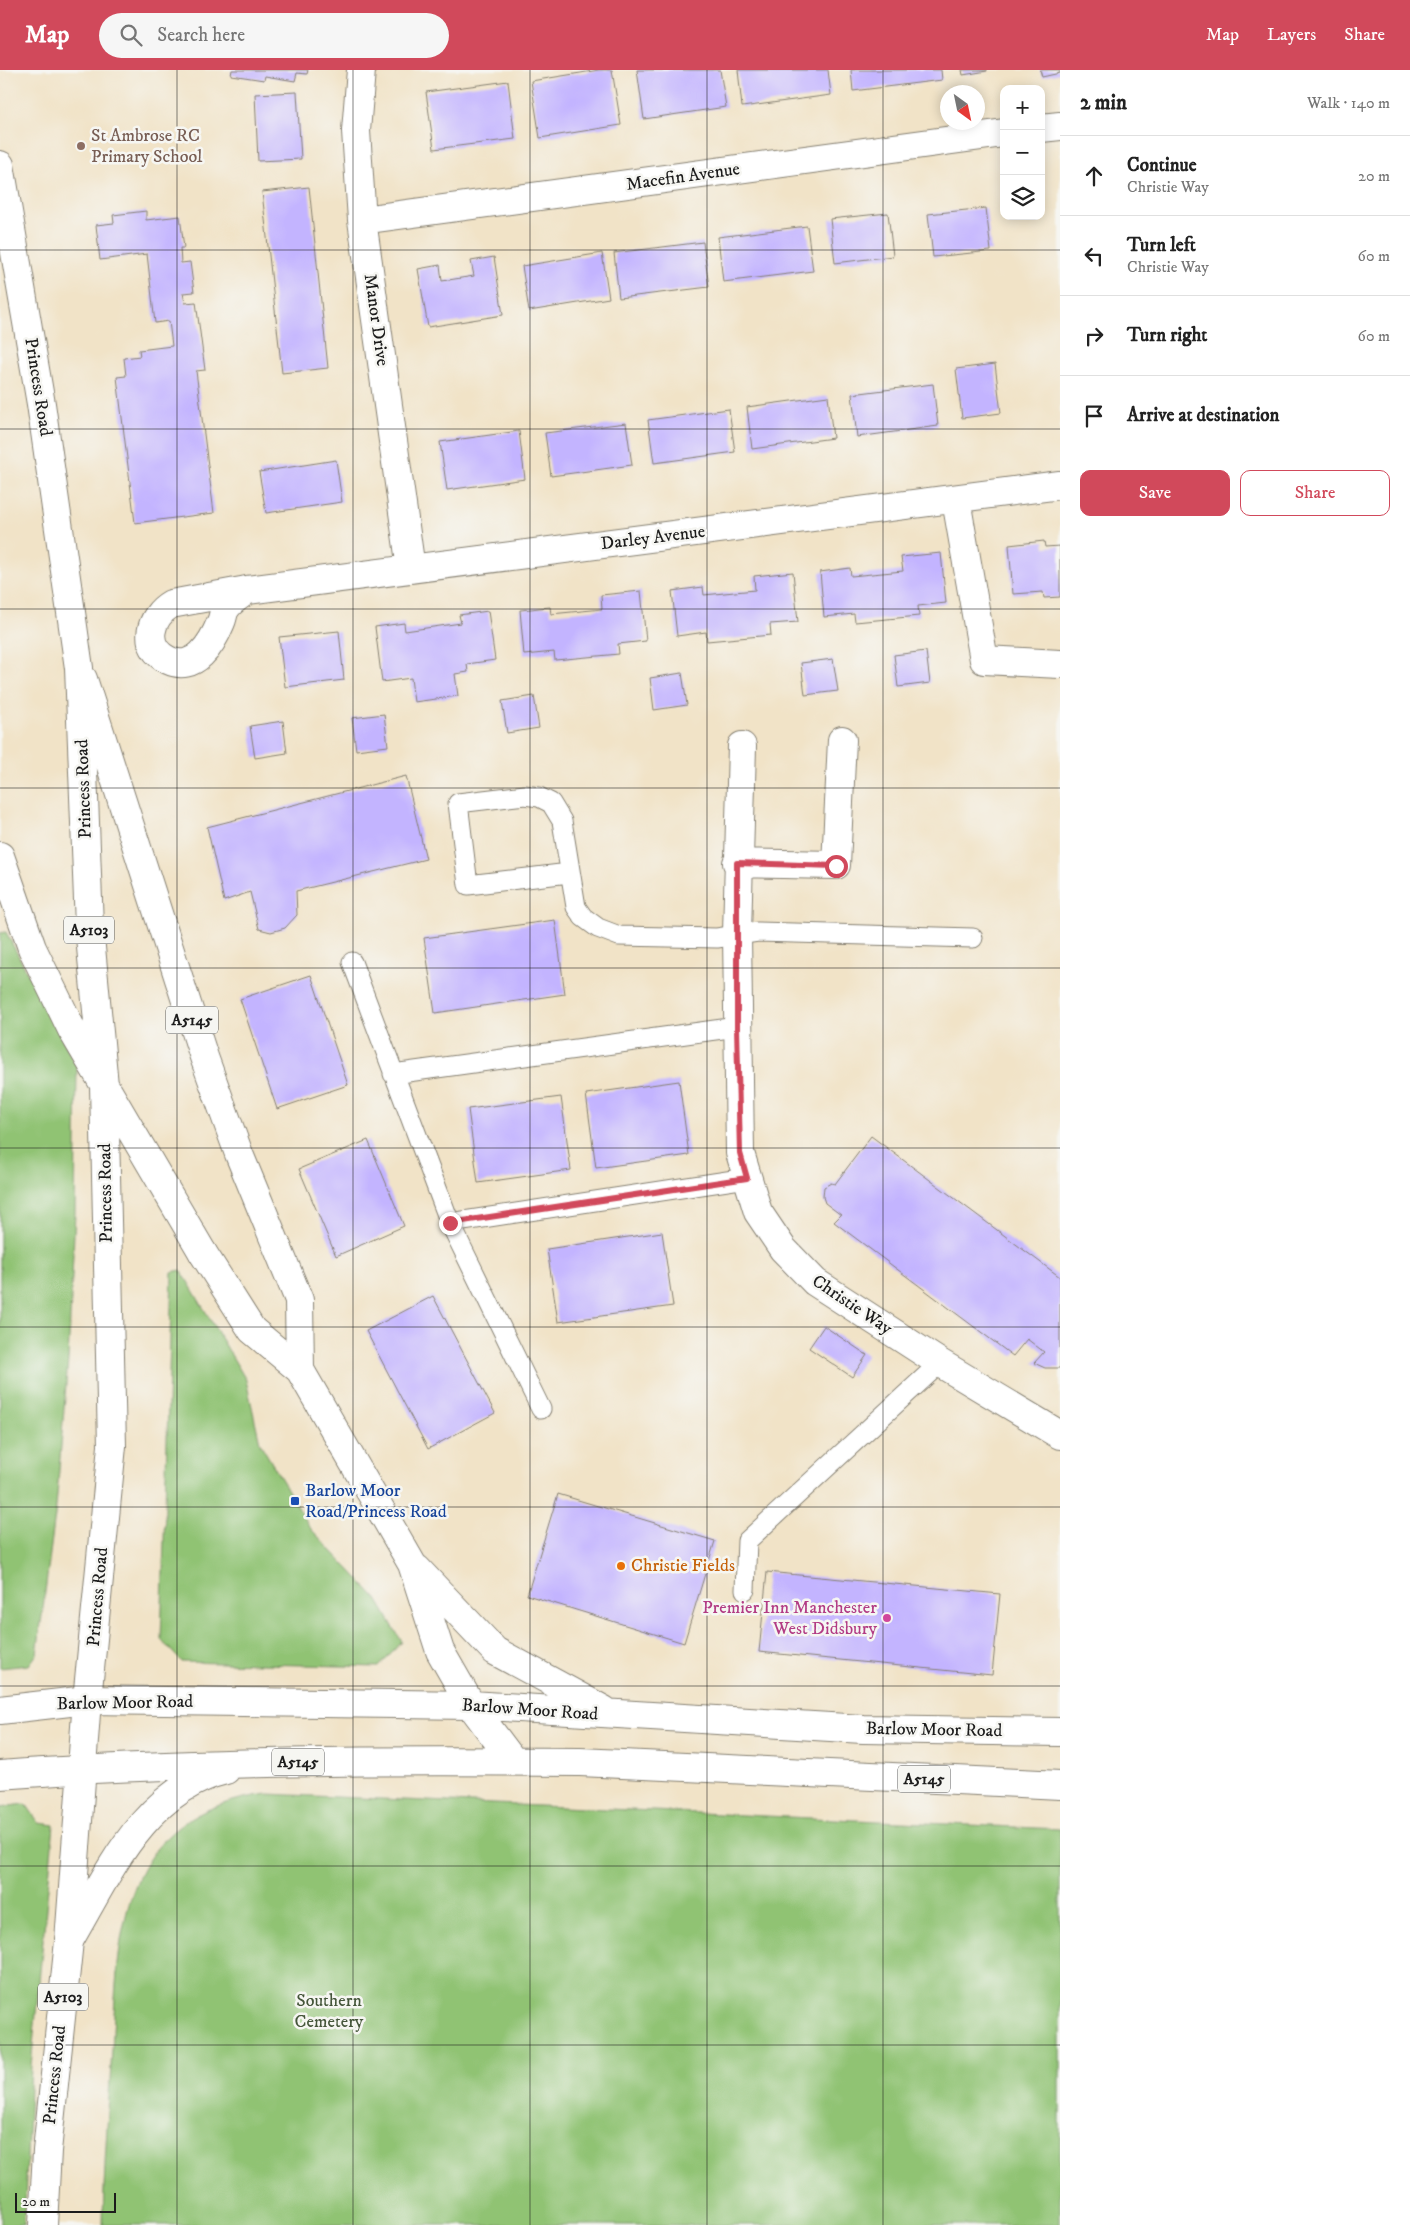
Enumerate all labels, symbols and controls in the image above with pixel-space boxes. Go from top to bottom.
search box [99,13,449,58]
text: Map [25,20,69,50]
icon: search [117,21,145,49]
text: Search here [157,24,245,47]
text: Map [1206,24,1239,46]
text: Layers [1267,24,1316,46]
text: Share [1344,24,1385,46]
north arrow [940,85,985,130]
map controls [1000,85,1045,220]
button: + [1000,85,1045,130]
text: 2 min [1080,90,1127,116]
text: Walk · 140 m [1307,93,1390,113]
place label: St Ambrose RC Primary School [91,125,203,168]
button: − [1000,130,1045,175]
marker: St Ambrose RC Primary School [75,140,87,152]
text: Continue [1127,154,1197,177]
street label: Macefin Avenue [625,158,741,196]
icon: ahead [1080,162,1108,190]
text: 20 m [1358,166,1390,186]
button: layers [1000,175,1045,220]
text: Christie Way [1127,177,1209,197]
text: Turn left [1127,234,1196,257]
icon: left [1080,242,1108,270]
text: 60 m [1358,246,1390,266]
text: Christie Way [1127,257,1209,277]
street label: Manor Drive [359,273,393,367]
icon: right [1080,322,1108,350]
text: Turn right [1127,324,1207,347]
text: 60 m [1358,326,1390,346]
street label: Princess Road [19,336,57,438]
icon: arrive [1080,402,1108,430]
text: Arrive at destination [1127,404,1279,427]
button: Save [1080,470,1230,516]
button: Share [1240,470,1390,516]
street label: Darley Avenue [600,521,706,555]
street label: Princess Road [71,739,97,839]
route start [825,855,848,878]
road number: A5103 [64,916,114,944]
road number: A5145 [166,1006,218,1034]
street label: Princess Road [94,1143,118,1243]
route end [439,1212,462,1235]
street label: Christie Way [808,1270,897,1340]
place label: Barlow Moor Road/Princess Road [305,1480,447,1523]
marker: Barlow Moor Road/Princess Road [289,1495,301,1507]
street label: Princess Road [83,1546,113,1648]
place label: Christie Fields [631,1555,735,1577]
marker: Christie Fields [615,1560,627,1572]
place label: Premier Inn Manchester West Didsbury [702,1597,877,1640]
marker: Premier Inn Manchester West Didsbury [881,1612,893,1624]
street label: Barlow Moor Road [57,1691,193,1715]
street label: Barlow Moor Road [461,1694,599,1726]
street label: Barlow Moor Road [866,1718,1002,1742]
road number: A5145 [272,1748,324,1775]
road number: A5145 [898,1766,950,1792]
road number: A5103 [38,1984,88,2010]
park label: Southern Cemetery [295,1990,364,2033]
street label: Princess Road [39,2024,71,2126]
scale bar [15,2190,116,2213]
text: 20 m [22,2193,50,2211]

